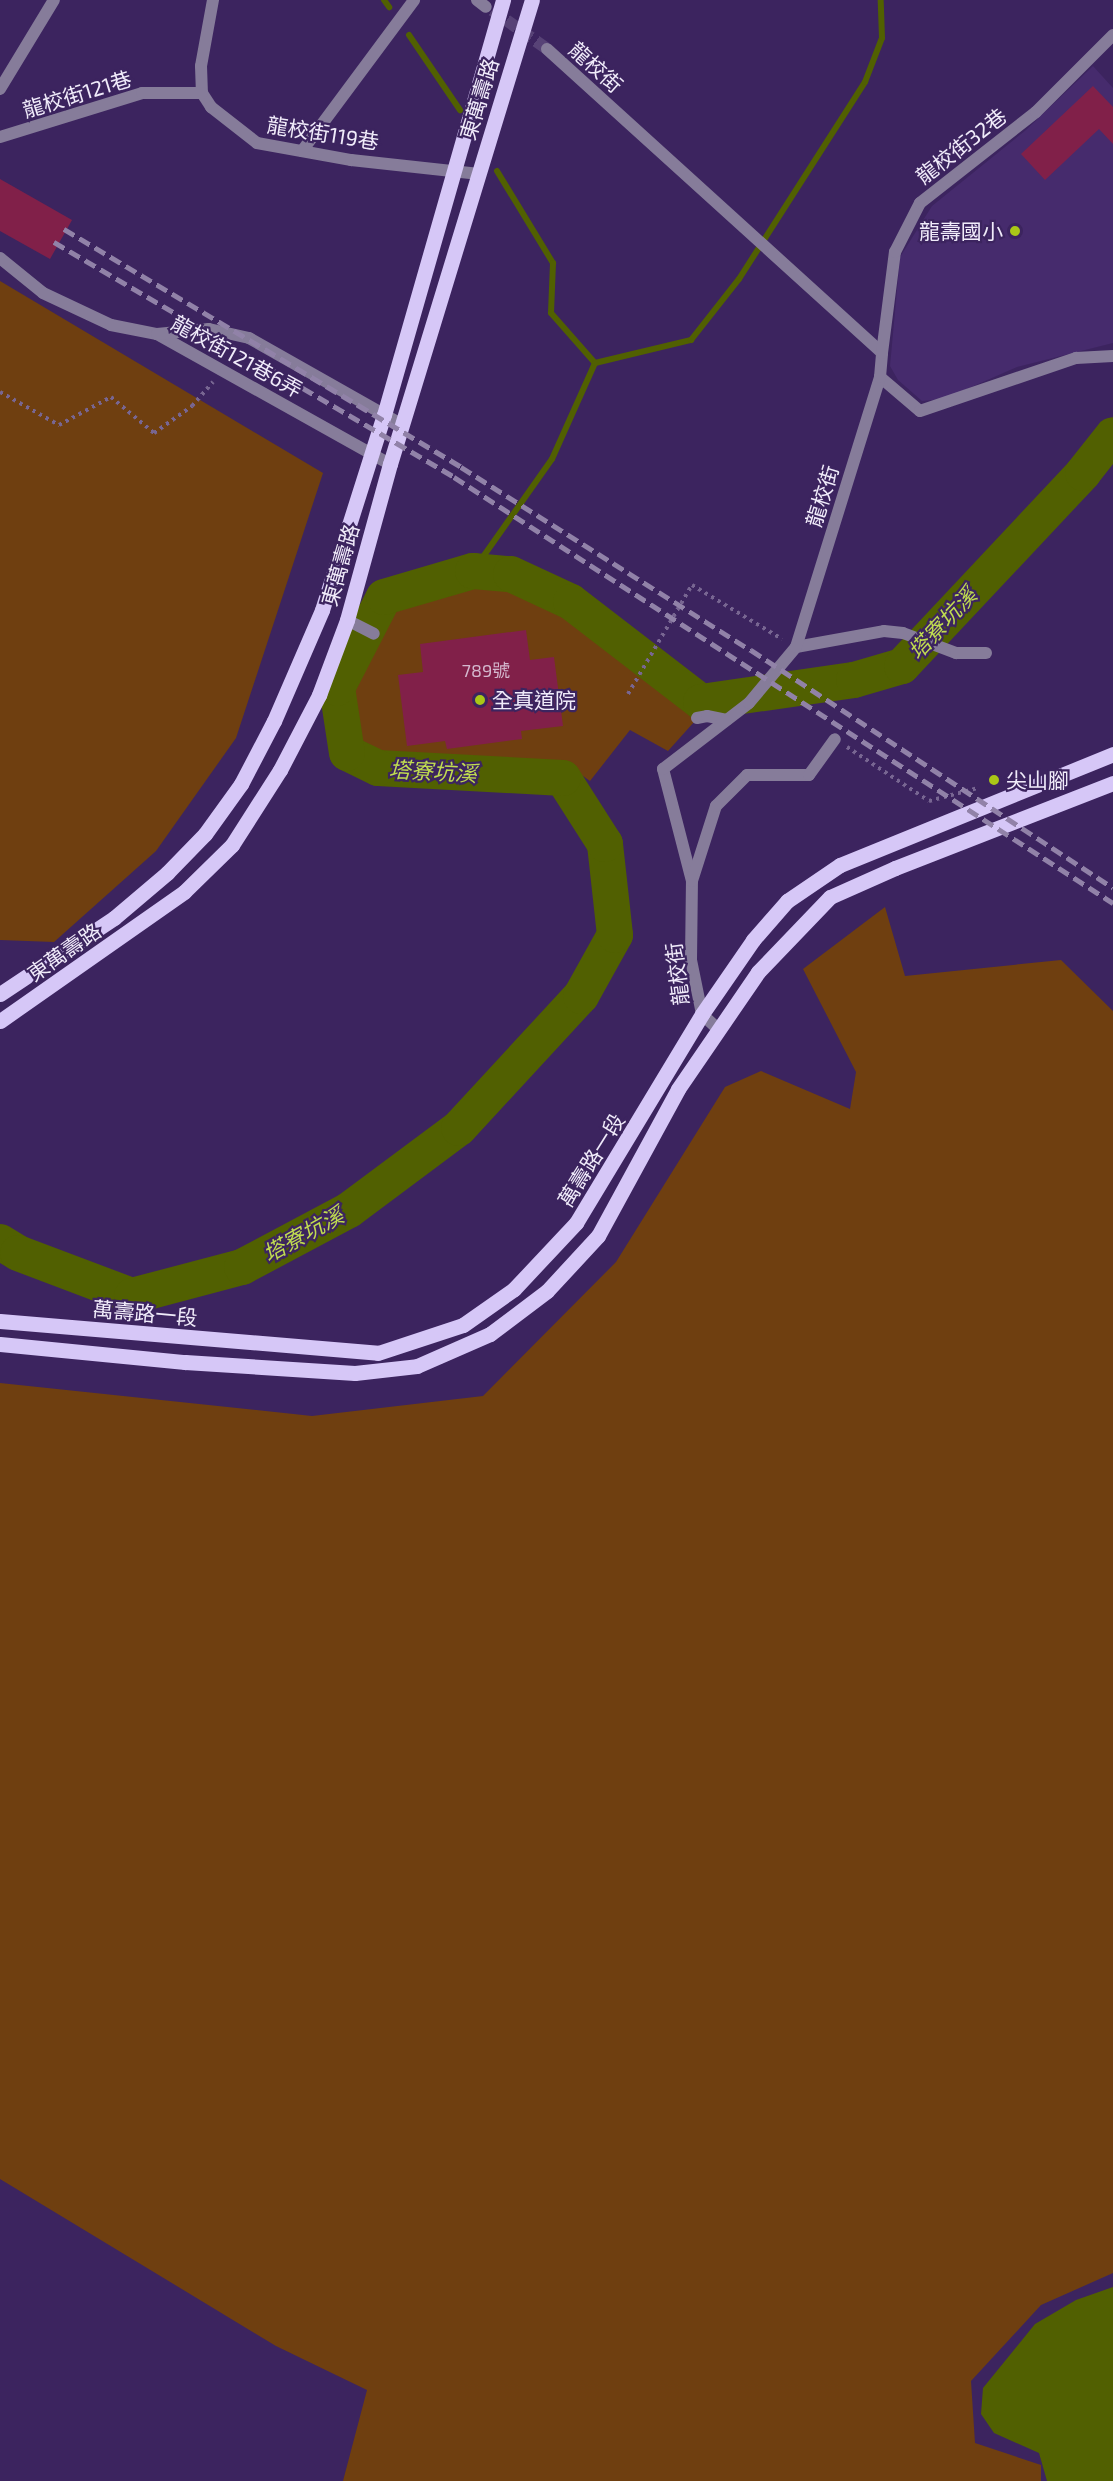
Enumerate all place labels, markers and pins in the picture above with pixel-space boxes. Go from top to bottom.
place label: 龍壽國小 [919,218,1003,244]
marker: 龍壽國小 [1008,224,1022,238]
place label: 全真道院 [492,687,576,713]
marker: 全真道院 [473,693,487,707]
place label: 尖山腳 [1006,767,1069,793]
marker: 尖山腳 [987,773,1001,787]

